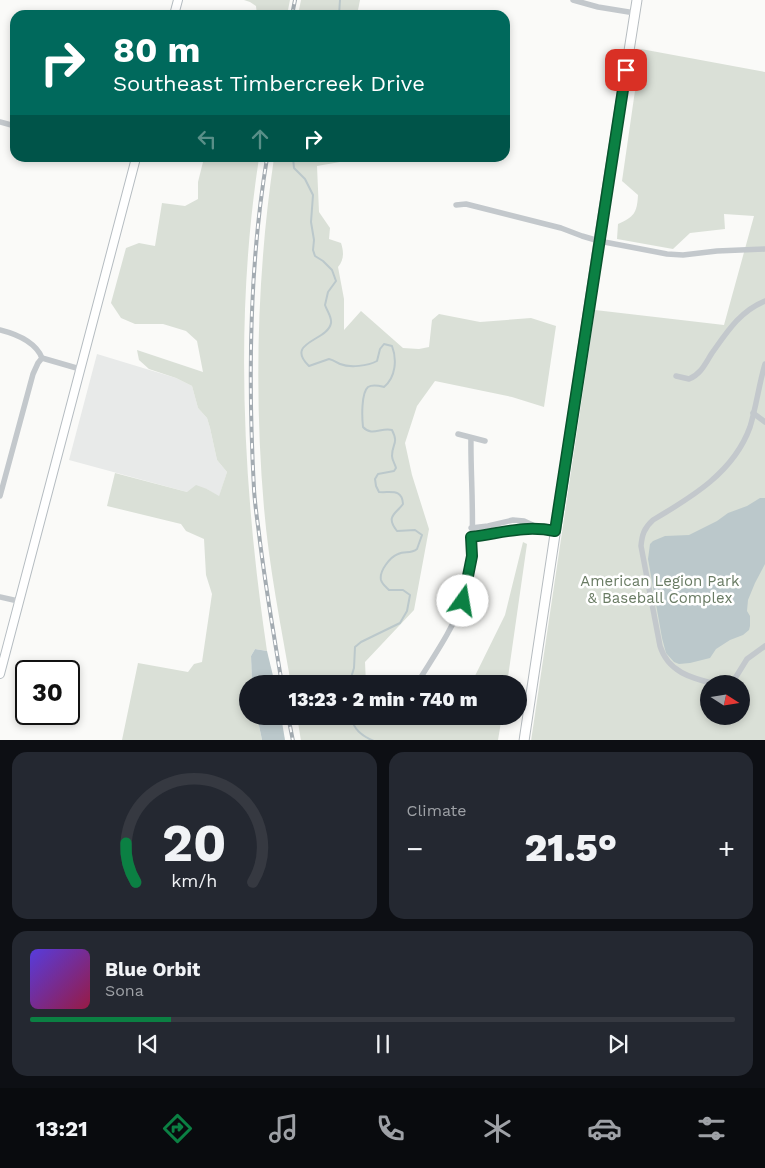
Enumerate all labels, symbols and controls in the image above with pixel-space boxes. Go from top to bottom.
text: 80 m [113,29,200,71]
icon: right [30,30,95,95]
pin [605,49,647,91]
icon: arrive [612,56,640,84]
text: Southeast Timbercreek Drive [113,71,425,96]
icon: left [193,125,221,153]
icon: ahead [246,125,274,153]
icon: right [299,125,327,153]
park label: American Legion Park & Baseball Complex [580,572,740,607]
position arrow [436,574,488,626]
speed limit sign: 30 [15,660,80,725]
north arrow [700,675,750,725]
map controls [700,675,750,725]
text: 13:23 · 2 min · 740 m [289,688,477,711]
text: Climate [407,801,467,820]
text: 20 [162,813,226,874]
text: 21.5° [524,826,617,870]
text: − [407,832,423,865]
text: + [718,832,735,865]
text: km/h [171,870,217,891]
text: Blue Orbit [105,958,200,981]
text: Sona [105,981,144,1000]
icon: previous [134,1030,162,1058]
icon: pause [369,1030,397,1058]
icon: next [604,1030,632,1058]
icon: directions [160,1111,195,1146]
icon: music [266,1111,301,1146]
icon: phone [373,1111,408,1146]
icon: climate [480,1111,515,1146]
icon: car [587,1111,622,1146]
icon: filters [694,1111,729,1146]
text: 13:21 [36,1116,88,1141]

